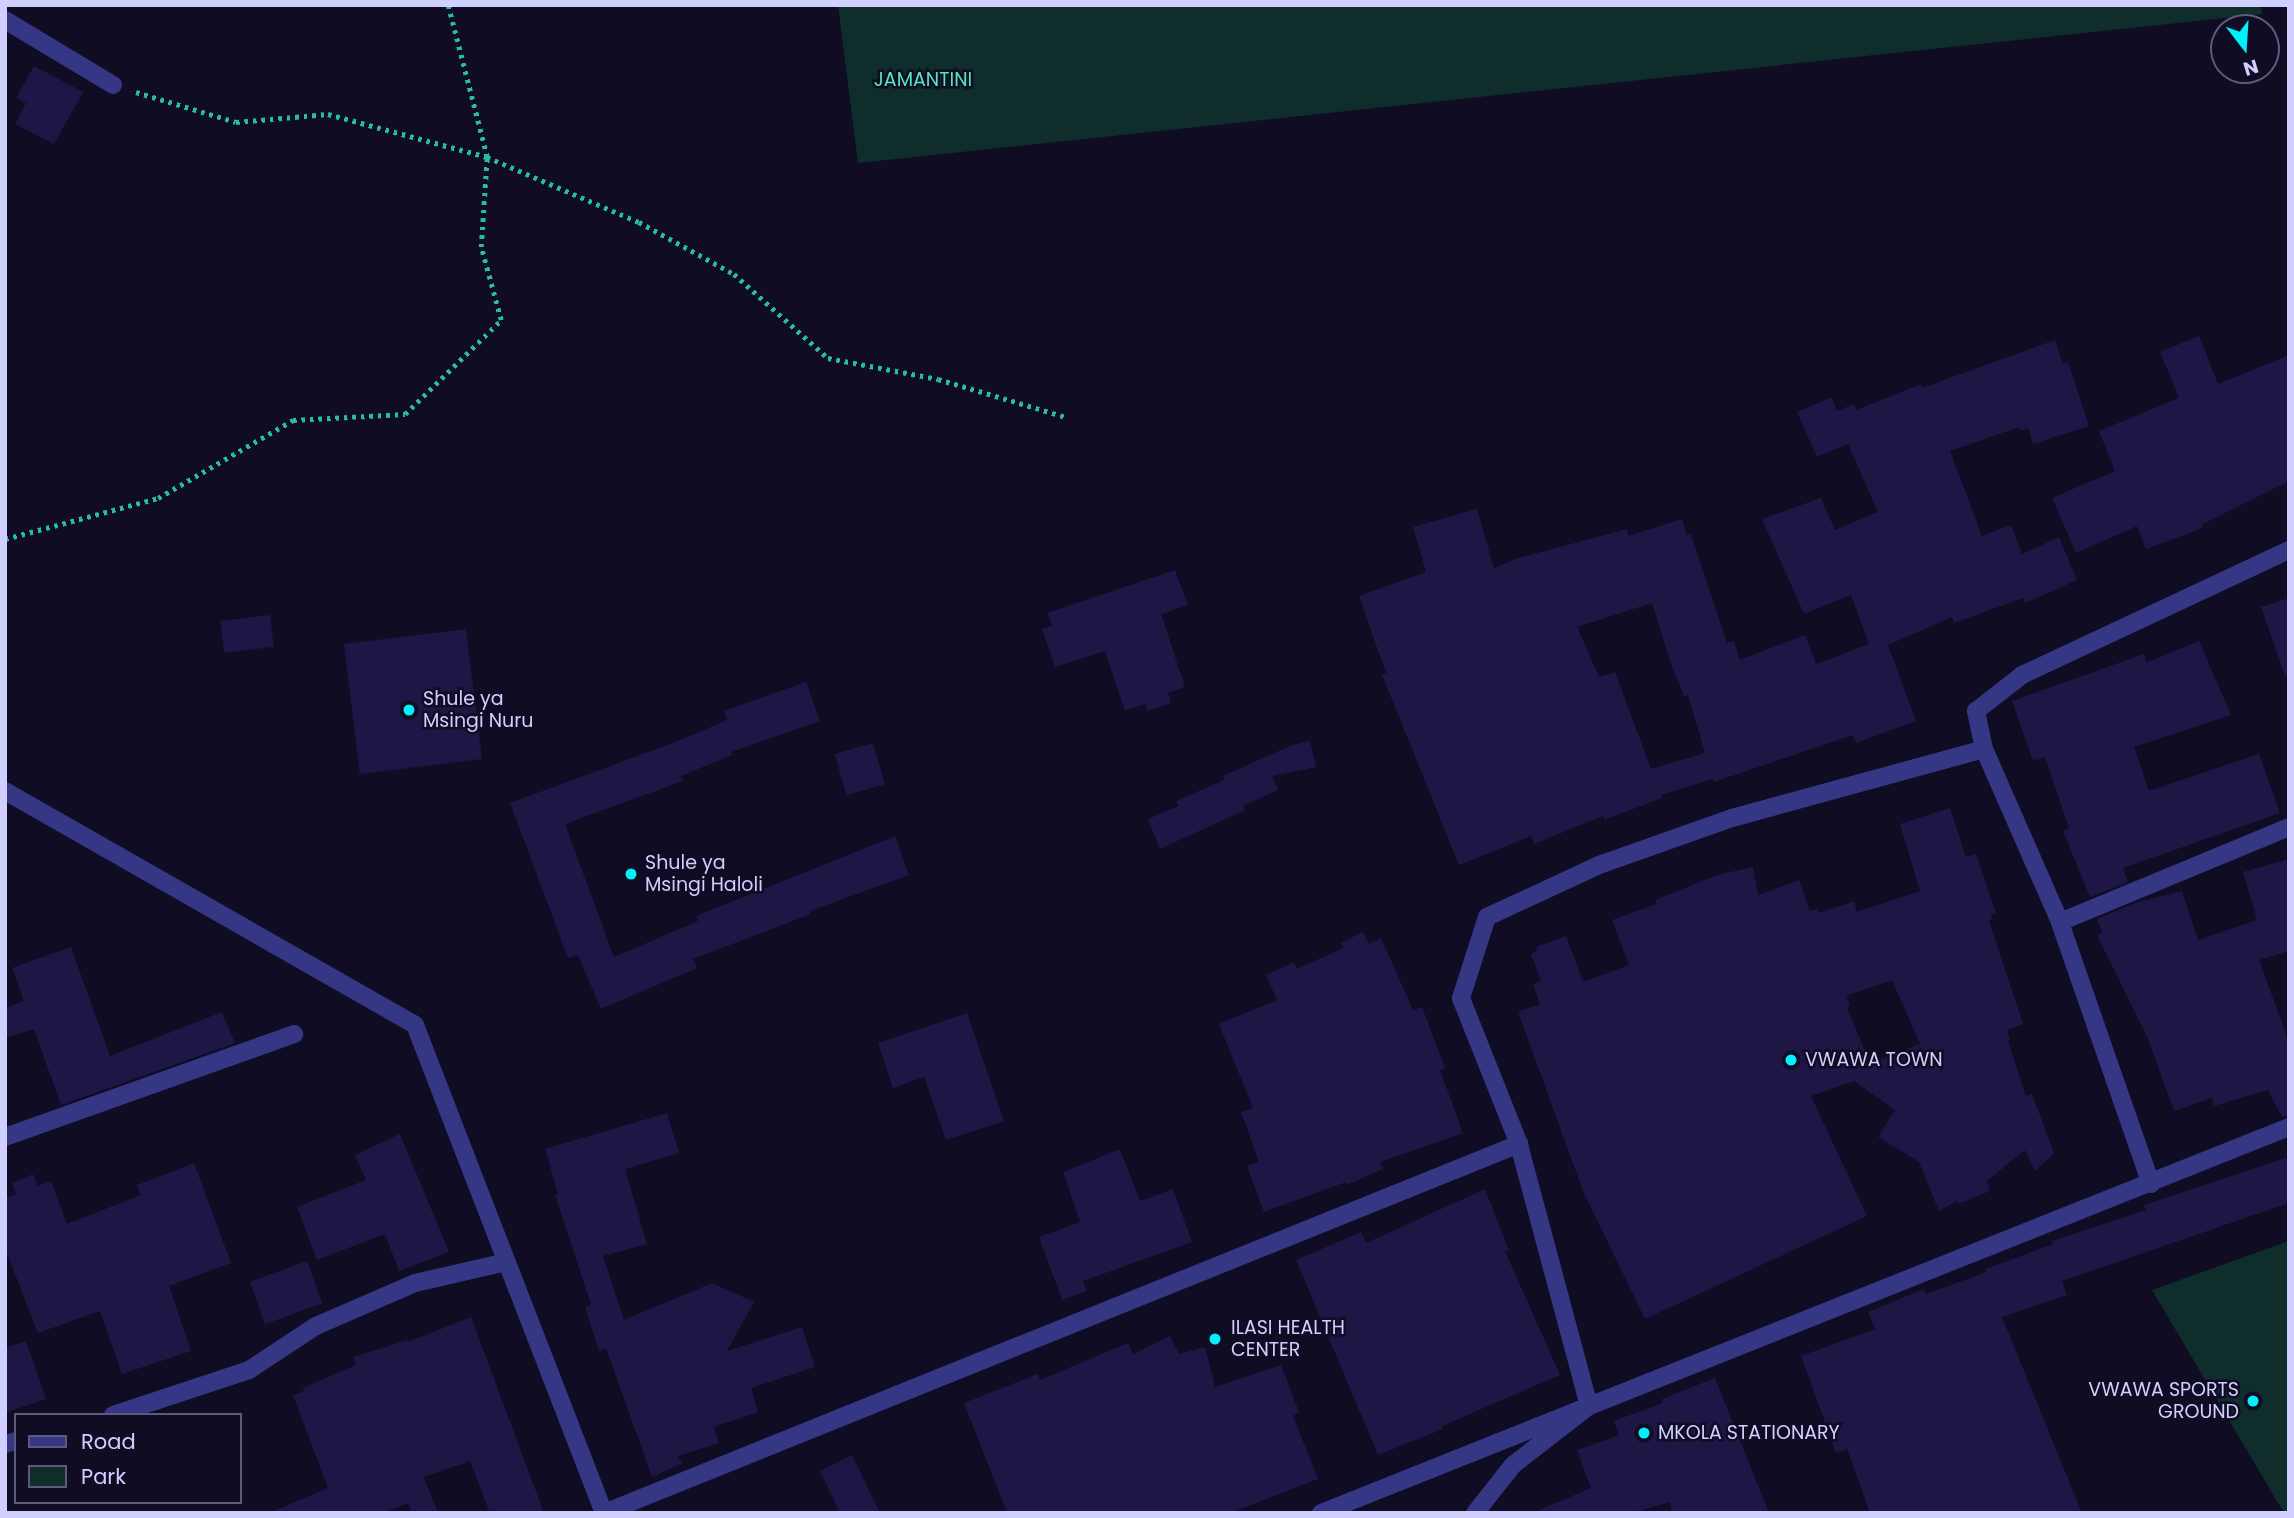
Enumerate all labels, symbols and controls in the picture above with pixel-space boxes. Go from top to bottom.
north arrow [2210,14,2280,84]
text: N [2240,53,2261,83]
park label: JAMANTINI [874,69,972,91]
place label: Shule ya Msingi Nuru [423,688,533,732]
marker: Shule ya Msingi Nuru [401,702,417,718]
place label: Shule ya Msingi Haloli [645,852,763,896]
marker: Shule ya Msingi Haloli [623,866,639,882]
place label: VWAWA TOWN [1805,1049,1943,1071]
marker: VWAWA TOWN [1783,1052,1799,1068]
place label: ILASI HEALTH CENTER [1231,1317,1345,1361]
marker: ILASI HEALTH CENTER [1205,1329,1225,1349]
place label: VWAWA SPORTS GROUND [2088,1379,2239,1423]
marker: VWAWA SPORTS GROUND [2245,1393,2261,1409]
legend [14,1413,242,1504]
place label: MKOLA STATIONARY [1658,1422,1840,1444]
marker: MKOLA STATIONARY [1636,1425,1652,1441]
text: Road [81,1427,136,1456]
text: Park [81,1462,126,1491]

